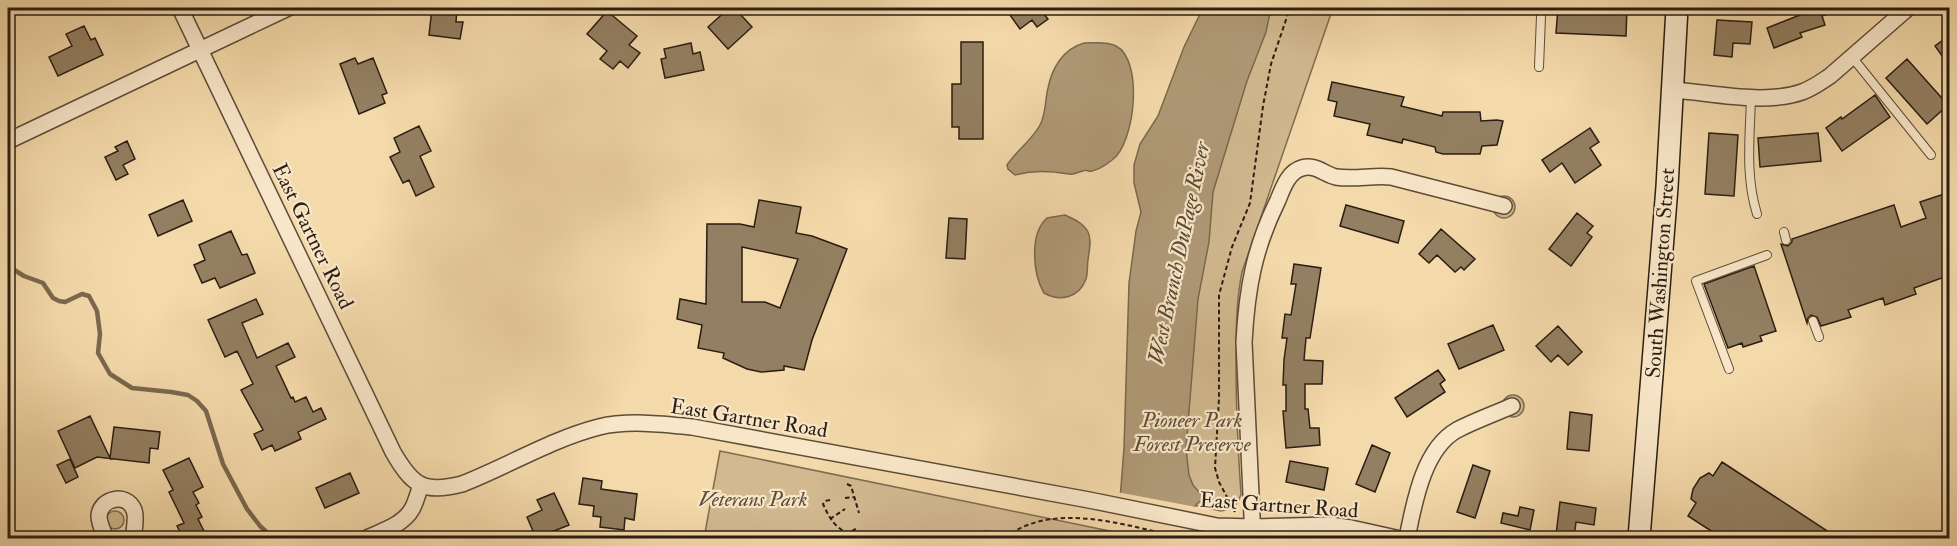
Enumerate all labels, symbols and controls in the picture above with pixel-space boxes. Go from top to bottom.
water label: West Branch DuPage River [1142,138,1217,367]
street label: East Gartner Road [266,159,360,314]
street label: South Washington Street [1640,167,1681,379]
street label: East Gartner Road [668,393,830,444]
park label: Pioneer Park Forest Preserve [1132,407,1252,458]
park label: Veterans Park [699,486,807,513]
street label: East Gartner Road [1199,486,1360,525]

